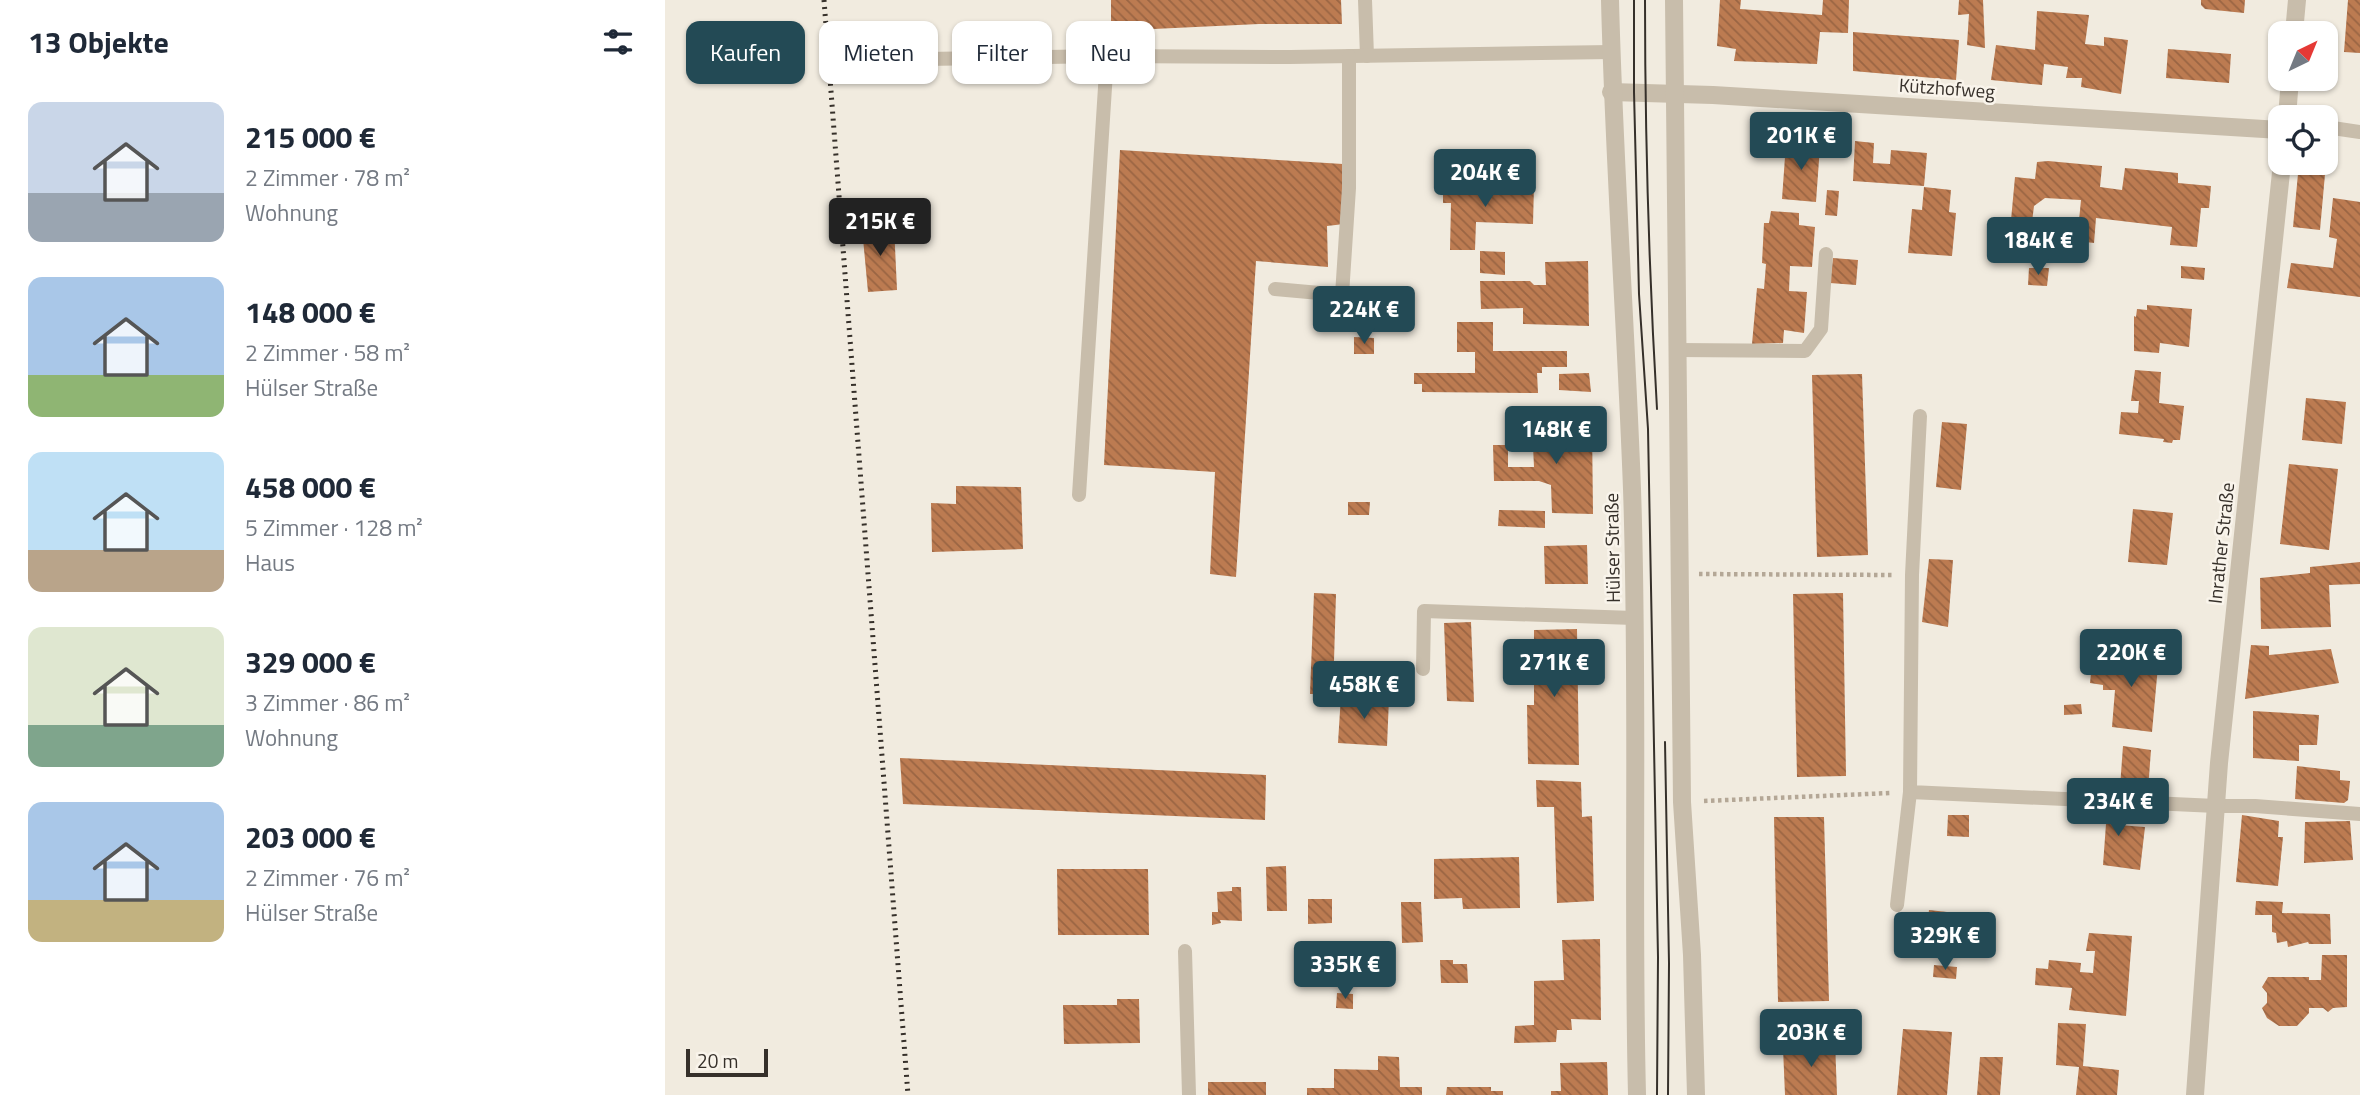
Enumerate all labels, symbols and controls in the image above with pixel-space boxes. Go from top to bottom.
text: 13 Objekte [28,19,169,65]
chip: Kaufen [686,21,805,84]
chip: Mieten [819,21,938,84]
chip: Filter [952,21,1052,84]
chip: Neu [1066,21,1155,84]
north arrow [2268,21,2338,91]
map controls [2268,21,2338,175]
icon: filters [599,23,637,61]
street label: Kützhofweg [1898,70,1996,105]
button: locate [2268,105,2338,175]
pin: 201K € [1744,113,1858,172]
text: 215 000 € [245,114,376,160]
text: 201K € [1766,117,1836,152]
icon: home [84,130,168,214]
pin: 204K € [1428,150,1542,209]
text: 204K € [1450,154,1520,189]
text: 2 Zimmer · 78 m² [245,160,410,195]
text: Wohnung [245,195,338,230]
pin: 215K € [823,198,937,258]
text: 215K € [845,203,915,238]
pin: 184K € [1981,218,2095,277]
text: 184K € [2003,222,2073,257]
pin: 224K € [1307,286,1421,346]
text: 148 000 € [245,289,376,335]
text: 224K € [1329,291,1399,326]
icon: home [84,305,168,389]
text: 2 Zimmer · 58 m² [245,335,410,370]
text: Hülser Straße [245,370,378,405]
pin: 148K € [1499,406,1613,466]
text: 148K € [1521,411,1591,446]
text: 458 000 € [245,464,376,510]
icon: home [84,480,168,564]
street label: Inrather Straße [2200,481,2241,605]
street label: Hülser Straße [1596,493,1627,603]
text: 5 Zimmer · 128 m² [245,510,423,545]
text: Haus [245,545,295,580]
pin: 220K € [2074,630,2188,689]
text: 220K € [2096,634,2166,669]
text: 329 000 € [245,639,376,685]
pin: 271K € [1497,640,1611,699]
text: 271K € [1519,644,1589,679]
icon: home [84,655,168,739]
pin: 458K € [1307,662,1421,721]
text: 458K € [1329,666,1399,701]
text: 3 Zimmer · 86 m² [245,685,410,720]
text: Wohnung [245,720,338,755]
pin: 234K € [2061,778,2175,838]
text: 234K € [2083,783,2153,818]
text: 203 000 € [245,814,376,860]
icon: home [84,830,168,914]
text: 2 Zimmer · 76 m² [245,860,410,895]
text: Hülser Straße [245,895,378,930]
pin: 329K € [1888,912,2002,972]
text: 329K € [1910,917,1980,952]
pin: 335K € [1288,942,1402,1001]
text: 335K € [1310,946,1380,981]
pin: 203K € [1754,1010,1868,1069]
text: 203K € [1776,1014,1846,1049]
scale bar [686,1046,768,1078]
text: 20 m [697,1046,738,1075]

